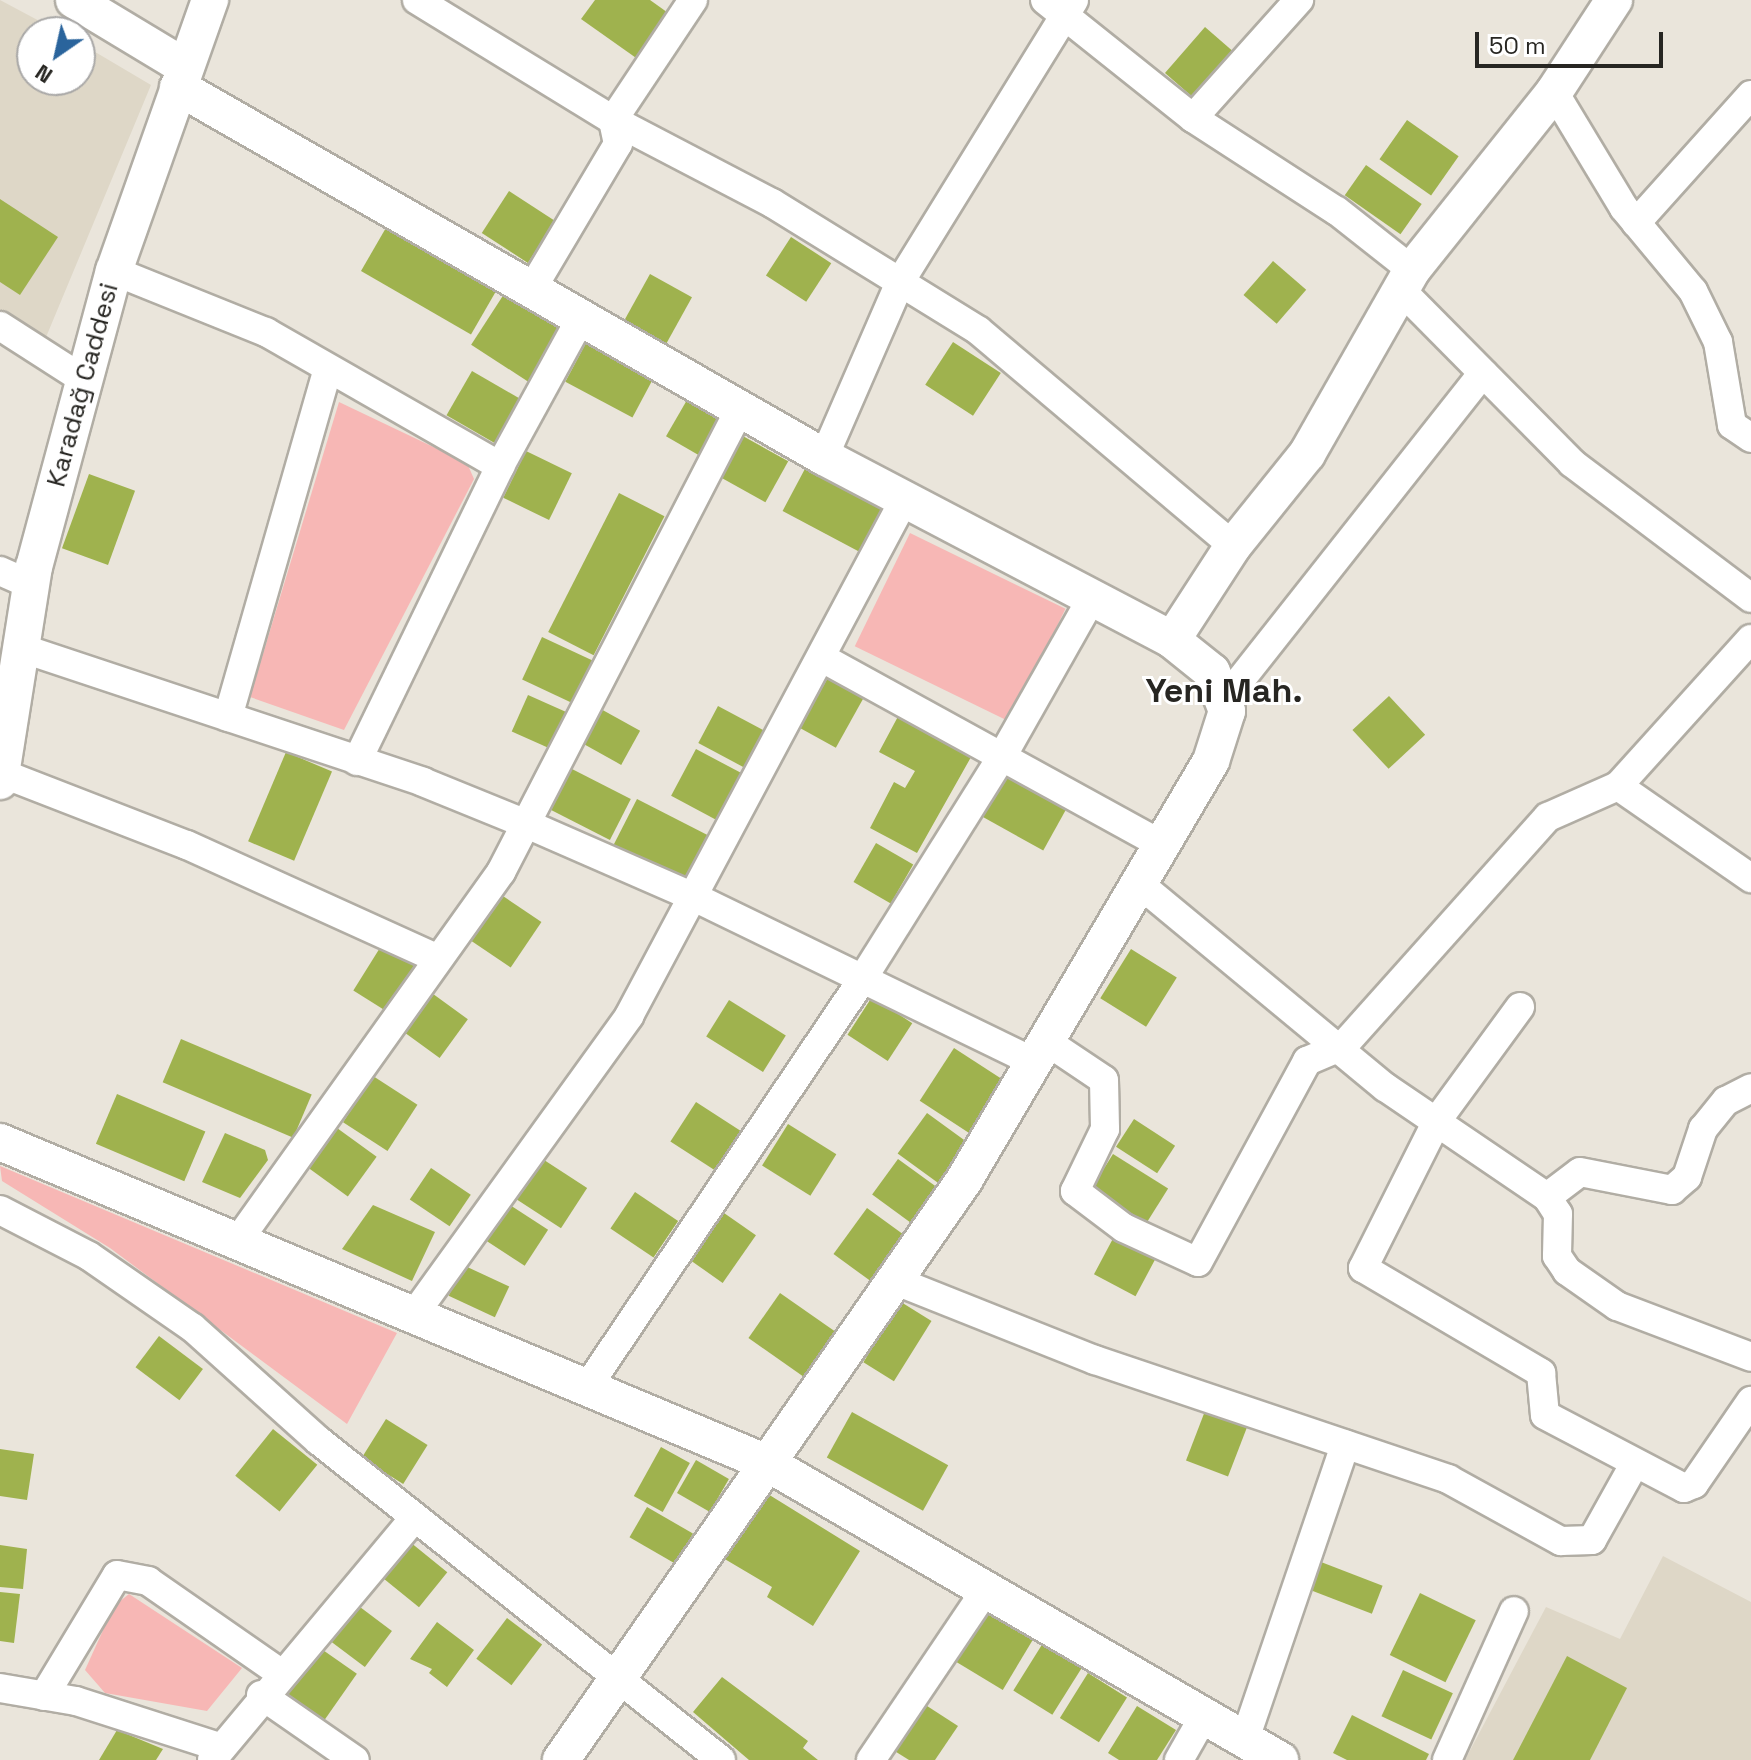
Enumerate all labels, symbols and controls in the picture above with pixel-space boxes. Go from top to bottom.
north arrow [16,16,96,96]
scale bar [1479,16,1667,66]
text: 50 m [1489,30,1546,61]
text: N [30,59,58,90]
street label: Karadağ Caddesi [41,280,125,490]
district label: Yeni Mah. [1145,671,1303,711]

